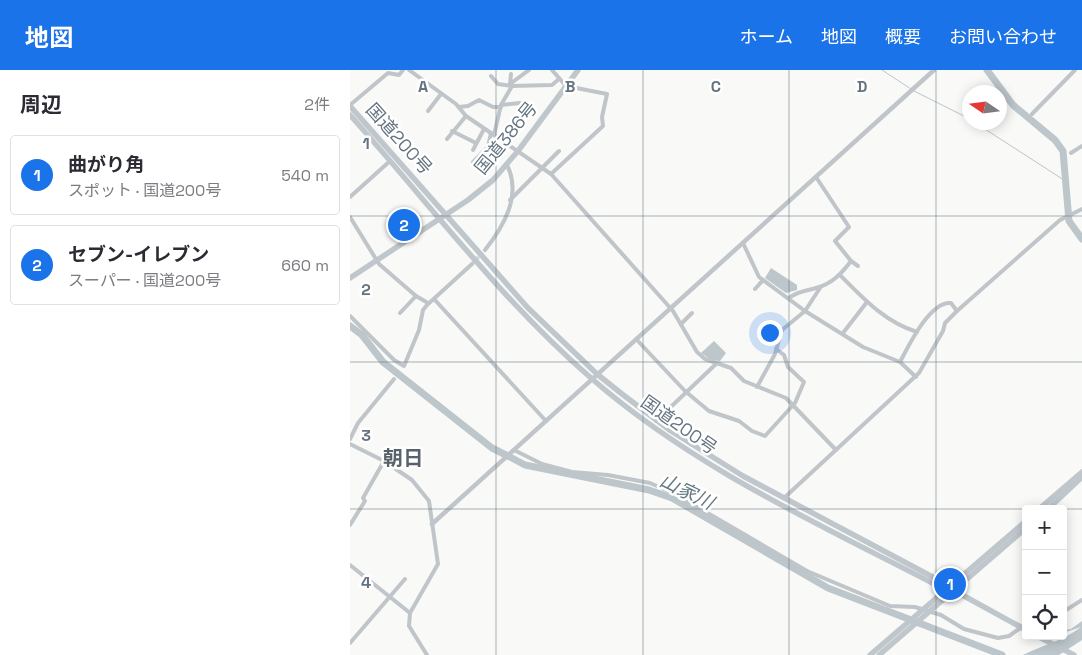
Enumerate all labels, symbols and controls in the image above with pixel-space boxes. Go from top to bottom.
text: 地図 [25,22,73,53]
text: ホーム [740,25,793,48]
text: 地図 [821,25,857,48]
text: 概要 [885,25,921,48]
text: お問い合わせ [949,25,1057,48]
text: A [418,76,428,97]
text: B [565,76,575,97]
text: C [711,76,721,97]
text: D [857,76,867,97]
north arrow [962,85,1007,130]
text: 周辺 [20,91,62,118]
text: 2件 [304,94,330,115]
street label: 国道386号 [469,97,542,179]
street label: 国道200号 [361,98,437,179]
text: 1 [362,133,370,154]
text: 曲がり角 [68,152,144,177]
text: 1 [33,165,41,186]
text: 540 m [281,165,329,186]
text: スポット · 国道200号 [68,180,221,201]
pin: 2 [388,206,420,244]
text: セブン-イレブン [68,242,209,267]
text: 2 [32,255,42,276]
text: 660 m [281,255,329,276]
text: スーパー · 国道200号 [68,270,221,291]
text: 2 [361,279,371,300]
your location [757,320,783,346]
street label: 国道200号 [637,390,722,459]
text: 3 [361,425,371,446]
district label: 朝日 [383,445,423,471]
water label: 山家川 [656,468,720,516]
map controls [1022,505,1067,640]
button: + [1022,505,1067,550]
button: − [1022,550,1067,595]
pin: 1 [934,565,966,603]
text: 4 [361,572,371,593]
button: locate [1022,595,1067,640]

